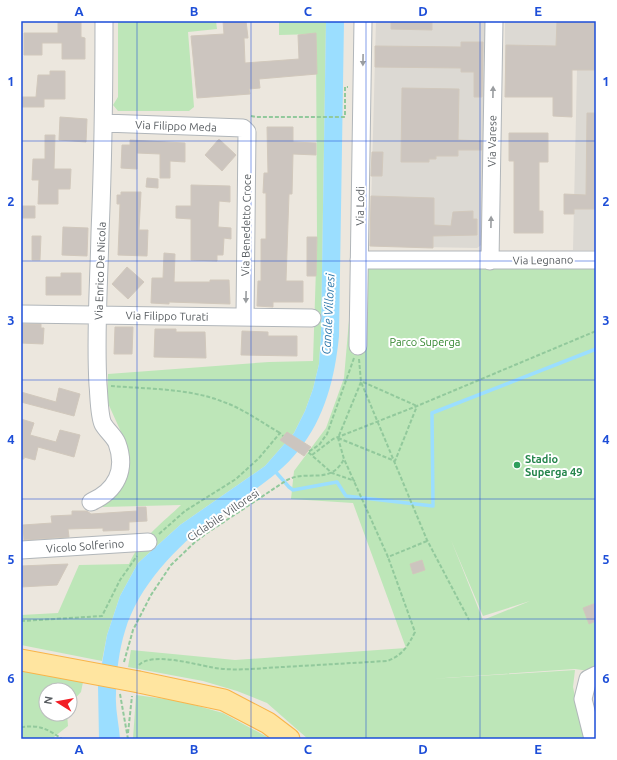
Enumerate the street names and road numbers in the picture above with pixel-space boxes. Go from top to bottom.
street label: Via Varese [486,115,498,167]
street label: Via Filippo Meda [135,119,217,133]
street label: Via Benedetto Croce [239,174,253,276]
street label: Via Lodi [354,186,366,226]
street label: Via Enrico De Nicola [92,222,108,320]
street label: Via Legnano [512,253,574,267]
street label: Via Filippo Turati [125,309,209,323]
street label: Ciclabile Villoresi [185,487,261,543]
street label: Vicolo Solferino [46,537,124,555]

